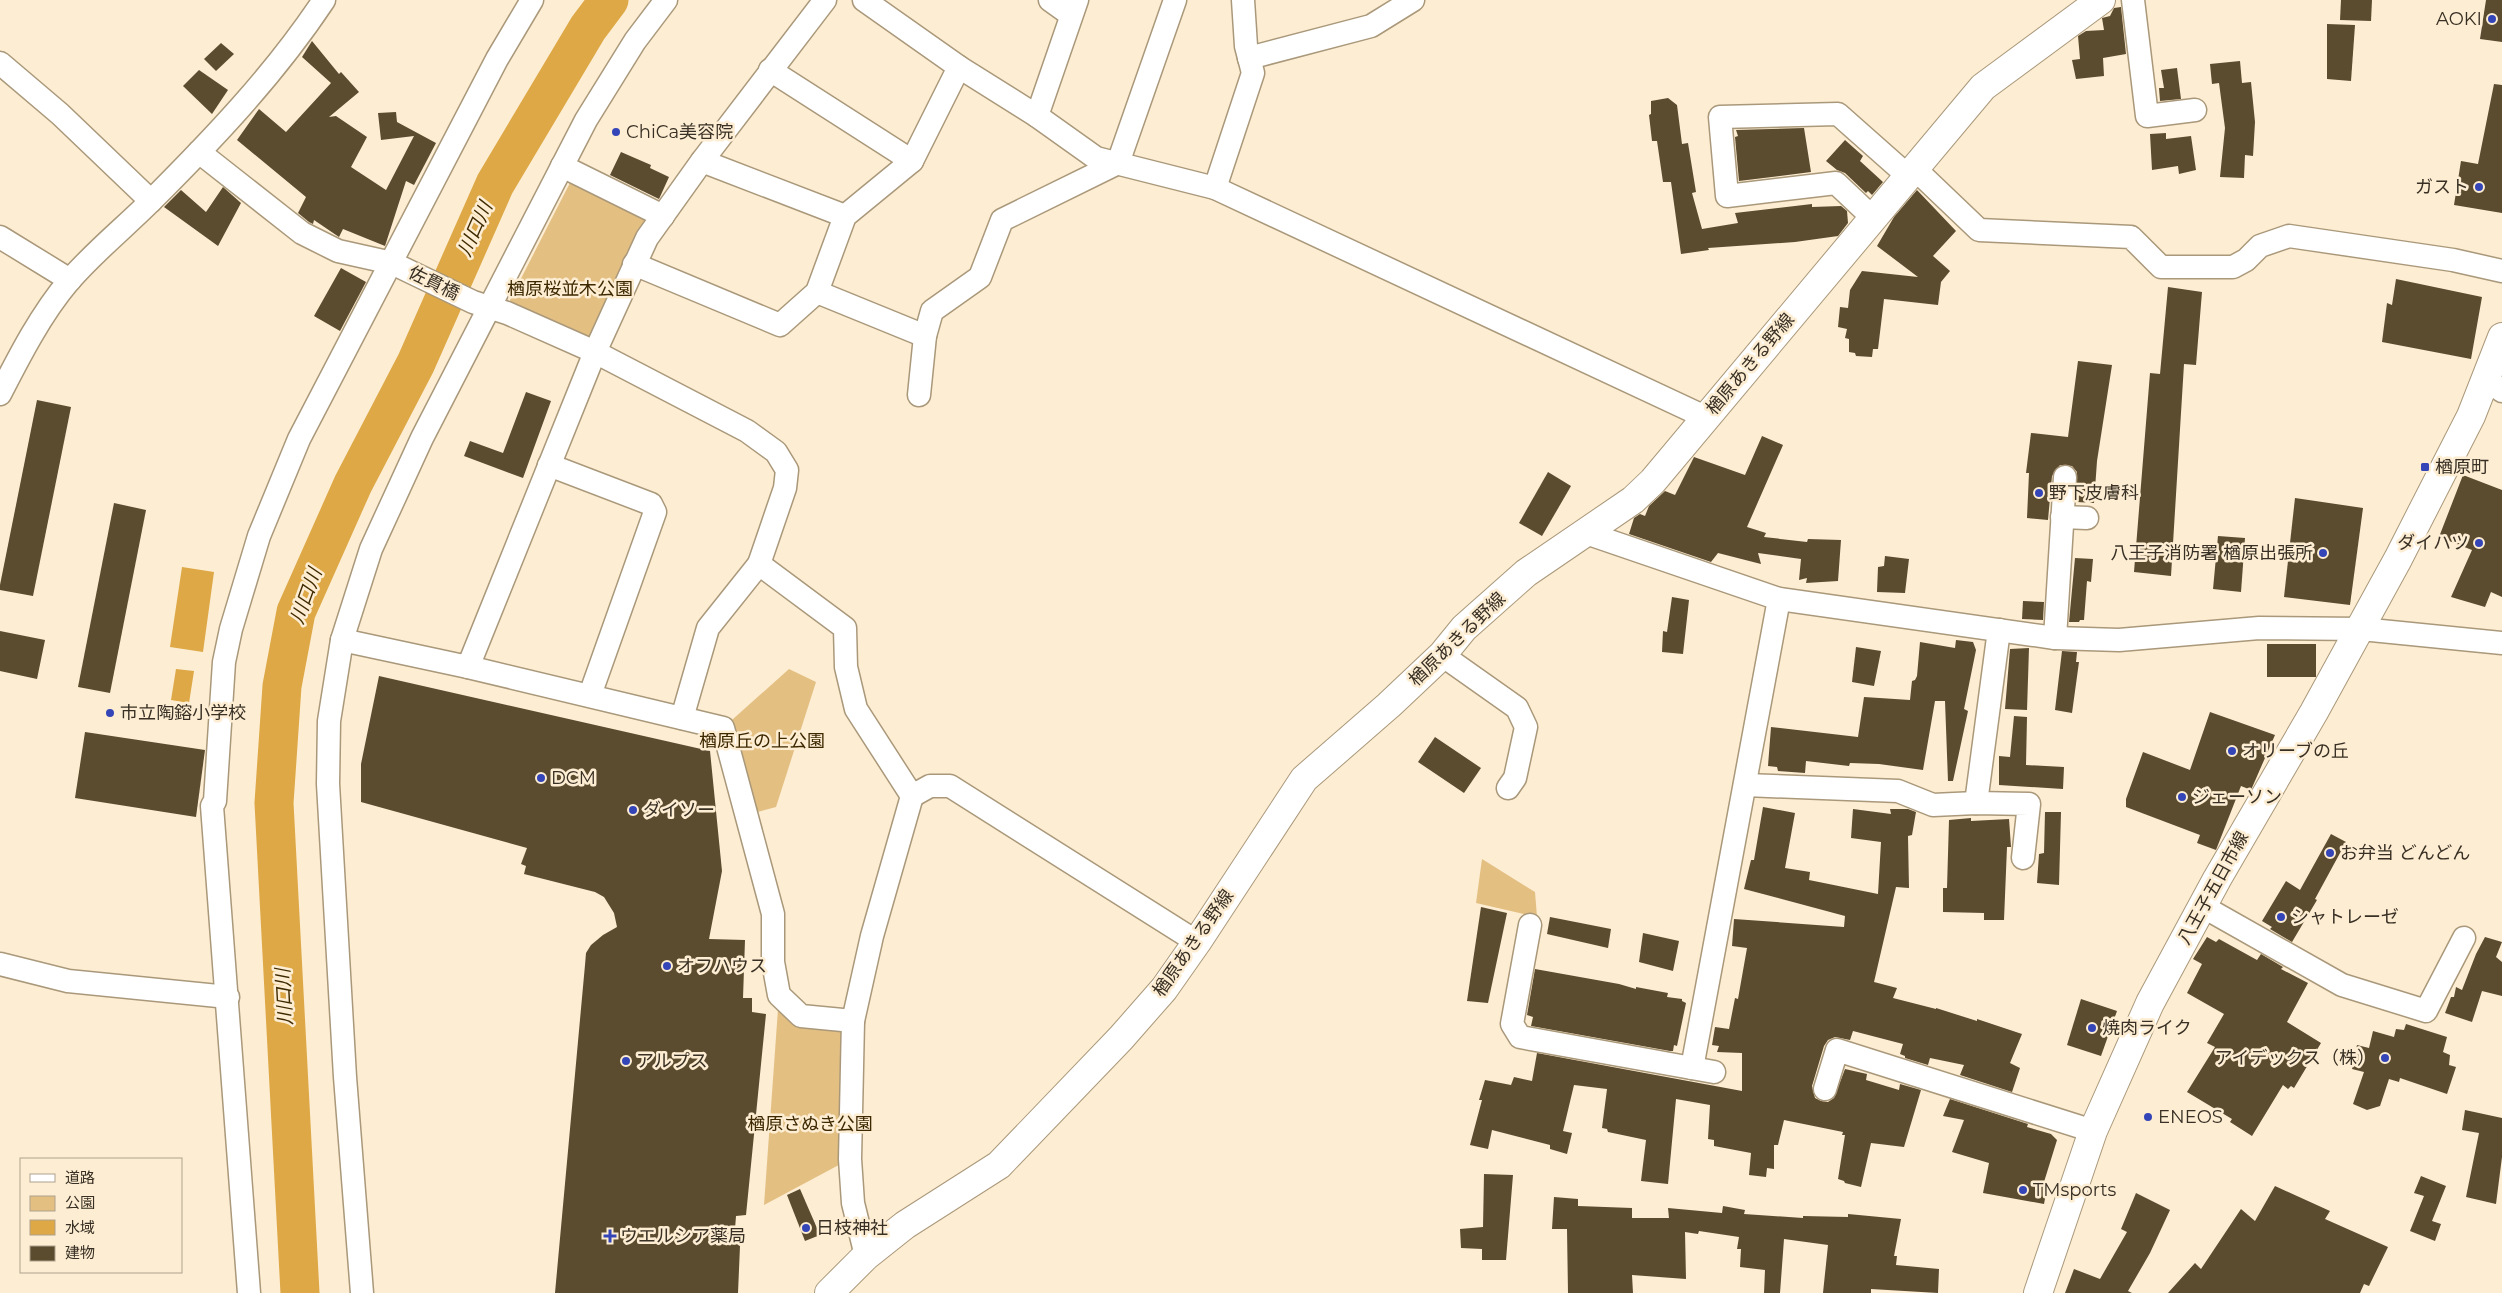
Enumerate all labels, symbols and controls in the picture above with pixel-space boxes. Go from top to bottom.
place label: AOKI [2436,8,2482,30]
marker: AOKI [2486,13,2498,25]
place label: ChiCa美容院 [626,121,733,143]
marker: ChiCa美容院 [610,126,622,138]
place label: ガスト [2415,176,2469,198]
marker: ガスト [2473,181,2485,193]
water label: 川口川 [453,196,498,260]
street label: 佐貫橋 [405,261,463,305]
park label: 楢原桜並木公園 [507,278,633,300]
street label: 楢原あきる野線 [1701,309,1799,419]
place label: 楢原町 [2435,456,2489,478]
marker: 楢原町 [2419,461,2431,473]
place label: 野下皮膚科 [2049,482,2139,504]
marker: 野下皮膚科 [2033,487,2045,499]
place label: ダイハツ [2397,532,2469,554]
marker: ダイハツ [2473,537,2485,549]
place label: 八王子消防署 楢原出張所 [2110,542,2313,564]
marker: 八王子消防署 楢原出張所 [2317,547,2329,559]
water label: 川口川 [285,563,327,627]
street label: 楢原あきる野線 [1404,587,1510,691]
place label: 市立陶鎔小学校 [120,702,246,724]
marker: 市立陶鎔小学校 [104,707,116,719]
park label: 楢原丘の上公園 [699,730,825,752]
place label: オリーブの丘 [2242,740,2349,762]
marker: オリーブの丘 [2226,745,2238,757]
place label: DCM [551,767,596,789]
marker: DCM [535,772,547,784]
place label: ジェーソン [2192,786,2282,808]
marker: ジェーソン [2176,791,2188,803]
place label: ダイソー [643,799,715,821]
marker: ダイソー [627,804,639,816]
street label: 八王子五日市線 [2173,828,2253,948]
place label: お弁当 どんどん [2340,842,2470,864]
marker: お弁当 どんどん [2324,847,2336,859]
street label: 楢原あきる野線 [1148,885,1238,1001]
place label: シャトレーゼ [2291,906,2399,928]
marker: シャトレーゼ [2275,911,2287,923]
place label: オフハウス [677,955,767,977]
marker: オフハウス [661,960,673,972]
water label: 川口川 [271,966,297,1026]
place label: 焼肉ライク [2102,1017,2192,1039]
marker: 焼肉ライク [2086,1022,2098,1034]
place label: アイデックス（株） [2214,1047,2375,1069]
place label: アルプス [636,1050,708,1072]
marker: アイデックス（株） [2379,1052,2391,1064]
marker: アルプス [620,1055,632,1067]
place label: ENEOS [2158,1106,2223,1128]
marker: ENEOS [2142,1111,2154,1123]
park label: 楢原さぬき公園 [747,1113,873,1135]
legend [20,1158,182,1273]
text: 道路 [65,1168,95,1187]
place label: TMsports [2033,1179,2117,1201]
marker: TMsports [2017,1184,2029,1196]
text: 公園 [65,1193,95,1212]
place label: 日枝神社 [816,1217,888,1239]
text: 水域 [65,1218,95,1237]
marker: 日枝神社 [800,1222,812,1234]
place label: ウエルシア薬局 [620,1225,746,1247]
marker: ウエルシア薬局 [604,1230,616,1242]
text: 建物 [65,1243,95,1262]

